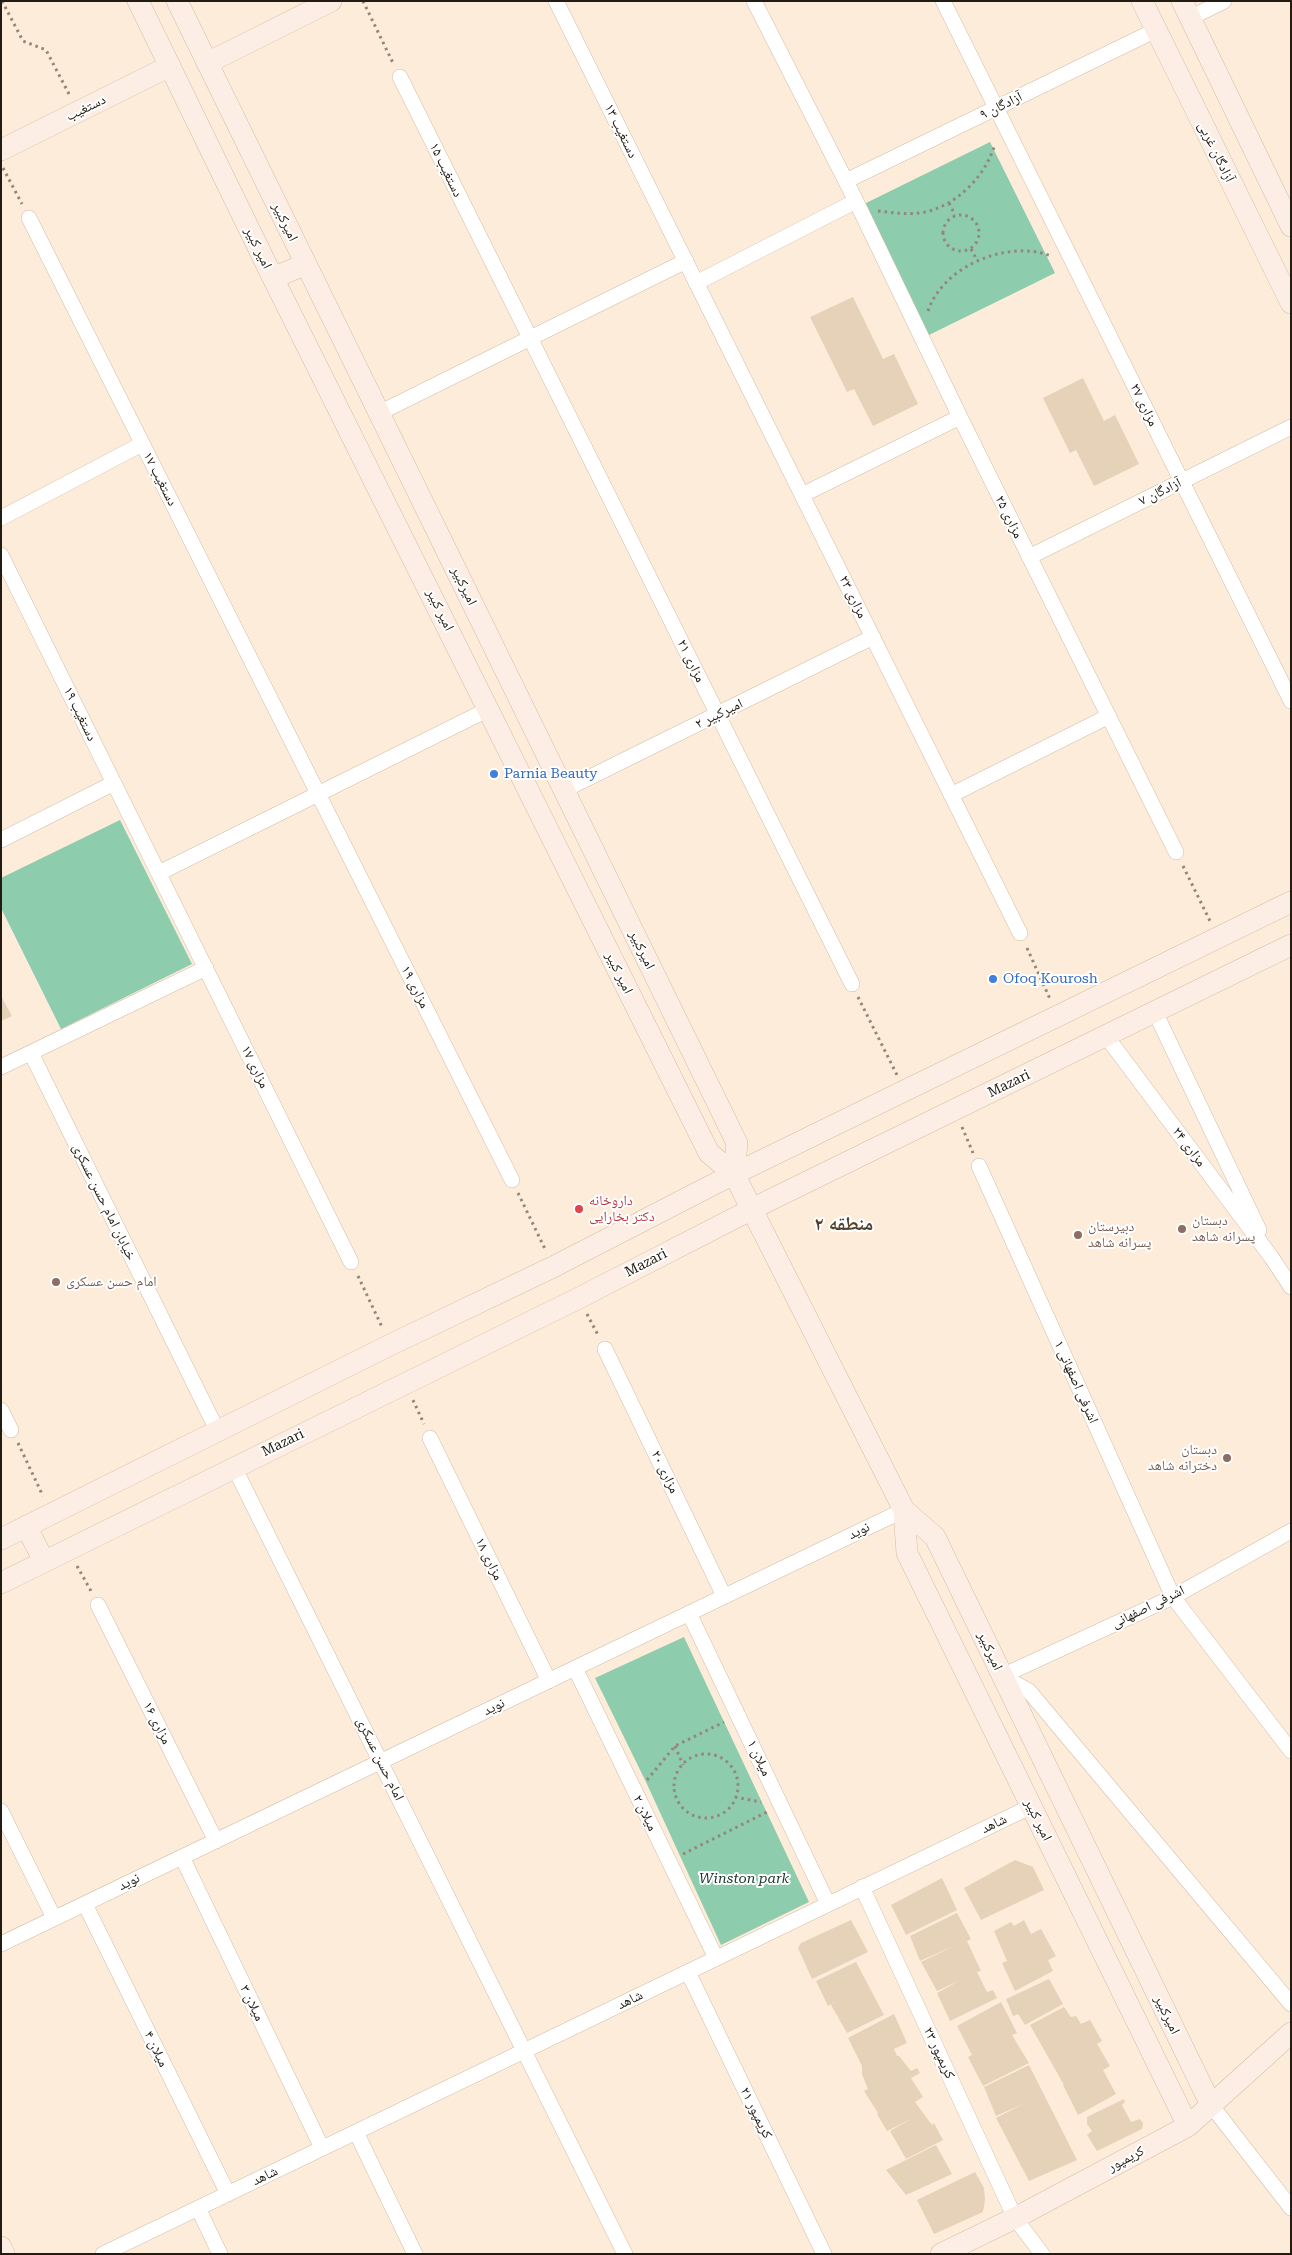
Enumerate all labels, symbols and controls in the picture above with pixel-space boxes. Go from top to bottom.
street label: آزادگان ۹ [977,89,1025,123]
street label: دستغیب [63,91,109,125]
street label: دستغیب ۱۳ [601,101,641,161]
street label: آزادگان غربی [1194,119,1238,185]
street label: دستغیب ۱۵ [426,140,466,200]
street label: امیرکبیر [268,200,302,244]
street label: امیر کبیر [241,224,275,272]
street label: مزاری ۲۷ [1126,381,1162,429]
street label: دستغیب ۱۷ [139,449,181,509]
street label: آزادگان ۷ [1136,475,1184,509]
street label: مزاری ۲۵ [991,493,1027,541]
street label: امیرکبیر [447,564,481,608]
street label: مزاری ۲۳ [835,573,871,621]
street label: امیر کبیر [423,586,457,634]
street label: مزاری ۲۱ [673,637,709,685]
street label: دستغیب ۱۹ [60,684,100,744]
street label: امیرکبیر ۲ [692,695,746,733]
place label: Parnia Beauty [504,766,598,782]
marker: Parnia Beauty [488,768,500,780]
street label: امیرکبیر [625,928,659,972]
street label: امیر کبیر [602,949,636,997]
street label: مزاری ۱۹ [397,963,433,1011]
place label: Ofoq Kourosh [1003,971,1098,987]
marker: Ofoq Kourosh [987,973,999,985]
street label: مزاری ۱۷ [237,1043,273,1091]
street label: Mazari [985,1067,1033,1101]
street label: مزاری ۲۴ [1169,1124,1209,1170]
street label: خیابان امام حسن عسکری [69,1141,139,1263]
place label: داروخانه دکتر بخارایی [589,1193,655,1226]
marker: داروخانه دکتر بخارایی [573,1203,585,1215]
district label: منطقه ۲ [815,1213,873,1235]
place label: دبستان پسرانه شاهد [1192,1213,1255,1246]
place label: دبیرستان پسرانه شاهد [1088,1219,1151,1252]
marker: دبستان پسرانه شاهد [1176,1223,1188,1235]
marker: دبیرستان پسرانه شاهد [1072,1229,1084,1241]
street label: Mazari [622,1245,670,1281]
place label: امام حسن عسکری [66,1274,157,1290]
marker: امام حسن عسکری [50,1276,62,1288]
street label: اشرفی اصفهانی ۱ [1050,1338,1102,1426]
street label: Mazari [259,1426,307,1460]
place label: دبستان دخترانه شاهد [1148,1442,1217,1474]
street label: مزاری ۲۰ [647,1448,683,1496]
marker: دبستان دخترانه شاهد [1221,1452,1233,1464]
street label: نوید [846,1519,872,1543]
street label: مزاری ۱۸ [471,1535,507,1583]
street label: اشرفی اصفهانی [1109,1582,1187,1632]
street label: امیرکبیر [974,1629,1006,1673]
street label: نوید [481,1695,507,1719]
street label: مزاری ۱۶ [139,1699,175,1747]
street label: امام حسن عسکری [353,1715,407,1803]
street label: میلان ۱ [743,1737,775,1779]
street label: میلان ۲ [629,1792,661,1834]
street label: امیر کبیر [1021,1796,1055,1844]
street label: شاهد [978,1811,1010,1837]
street label: نوید [116,1870,142,1894]
park label: Winston park [699,1871,789,1887]
street label: میلان ۳ [236,1982,268,2024]
street label: شاهد [614,1987,646,2013]
street label: امیرکبیر [1150,1993,1184,2037]
street label: کریمپور ۲۳ [920,2024,958,2082]
street label: میلان ۴ [140,2028,172,2070]
street label: کریمپور ۲۱ [736,2085,776,2141]
street label: کریمپور [1105,2142,1147,2176]
street label: شاهد [249,2163,281,2189]

